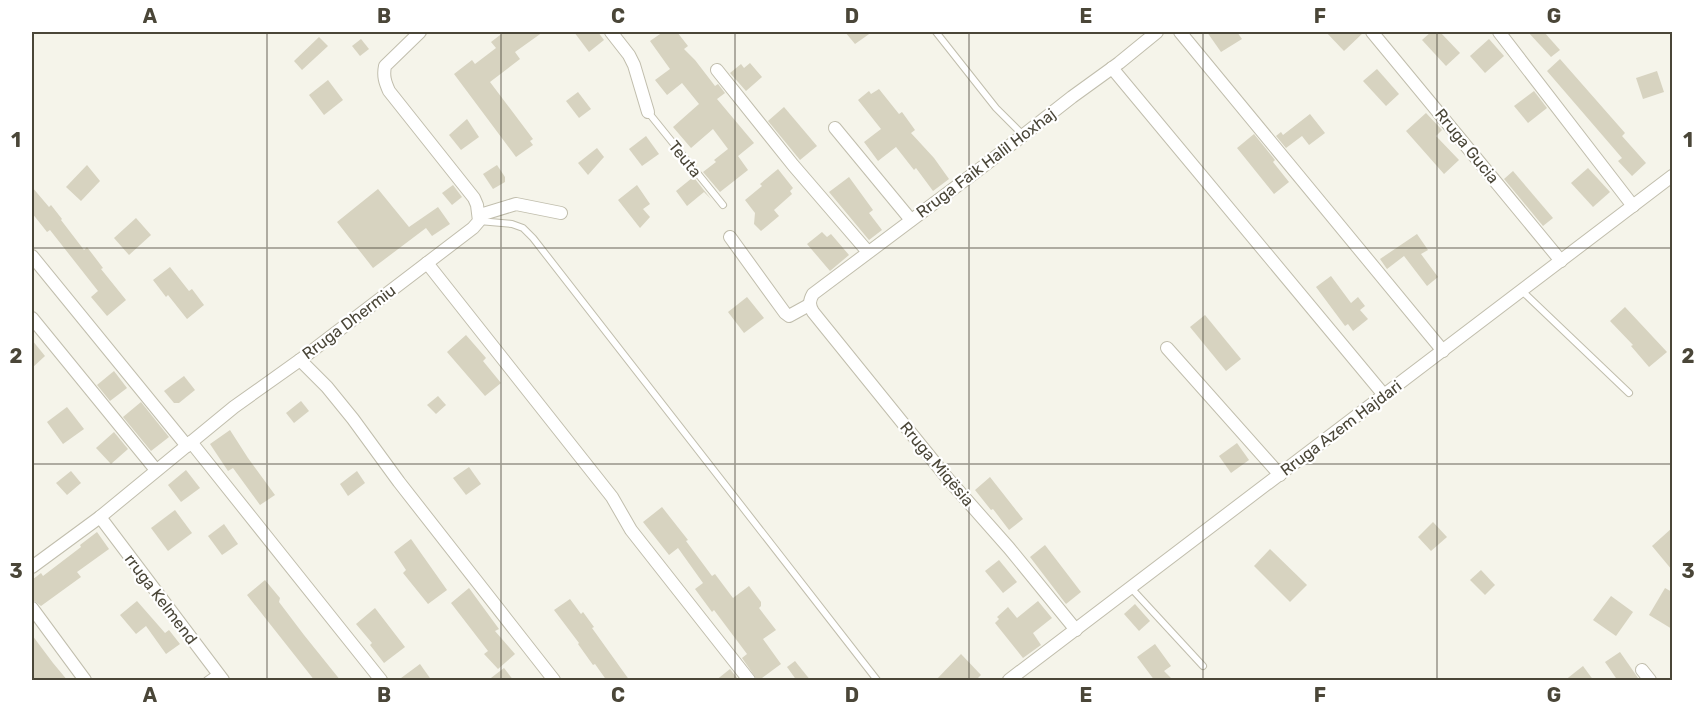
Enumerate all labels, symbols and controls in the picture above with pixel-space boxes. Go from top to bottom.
text: A [143,4,158,28]
text: B [377,4,391,28]
text: C [611,4,625,28]
text: D [845,4,859,28]
text: E [1080,4,1092,28]
text: F [1314,4,1326,28]
text: G [1547,4,1561,28]
street label: Rruga Faik Halil Hoxhaj [912,104,1060,222]
street label: Rruga Gucia [1431,105,1503,187]
text: 1 [11,128,21,152]
text: 1 [1683,128,1693,152]
street label: Teuta [665,137,705,181]
street label: Rruga Dhermiu [299,281,399,363]
text: 2 [10,344,23,368]
text: 2 [1682,344,1695,368]
street label: Rruga Azem Hajdari [1277,376,1405,480]
street label: Rruga Miqësia [896,418,978,510]
street label: rruga Kelmend [121,550,201,648]
text: 3 [9,559,23,583]
text: 3 [1681,559,1695,583]
text: A [143,683,158,707]
text: B [377,683,391,707]
text: C [611,683,625,707]
text: D [845,683,859,707]
text: E [1080,683,1092,707]
text: F [1314,683,1326,707]
text: G [1547,683,1561,707]

